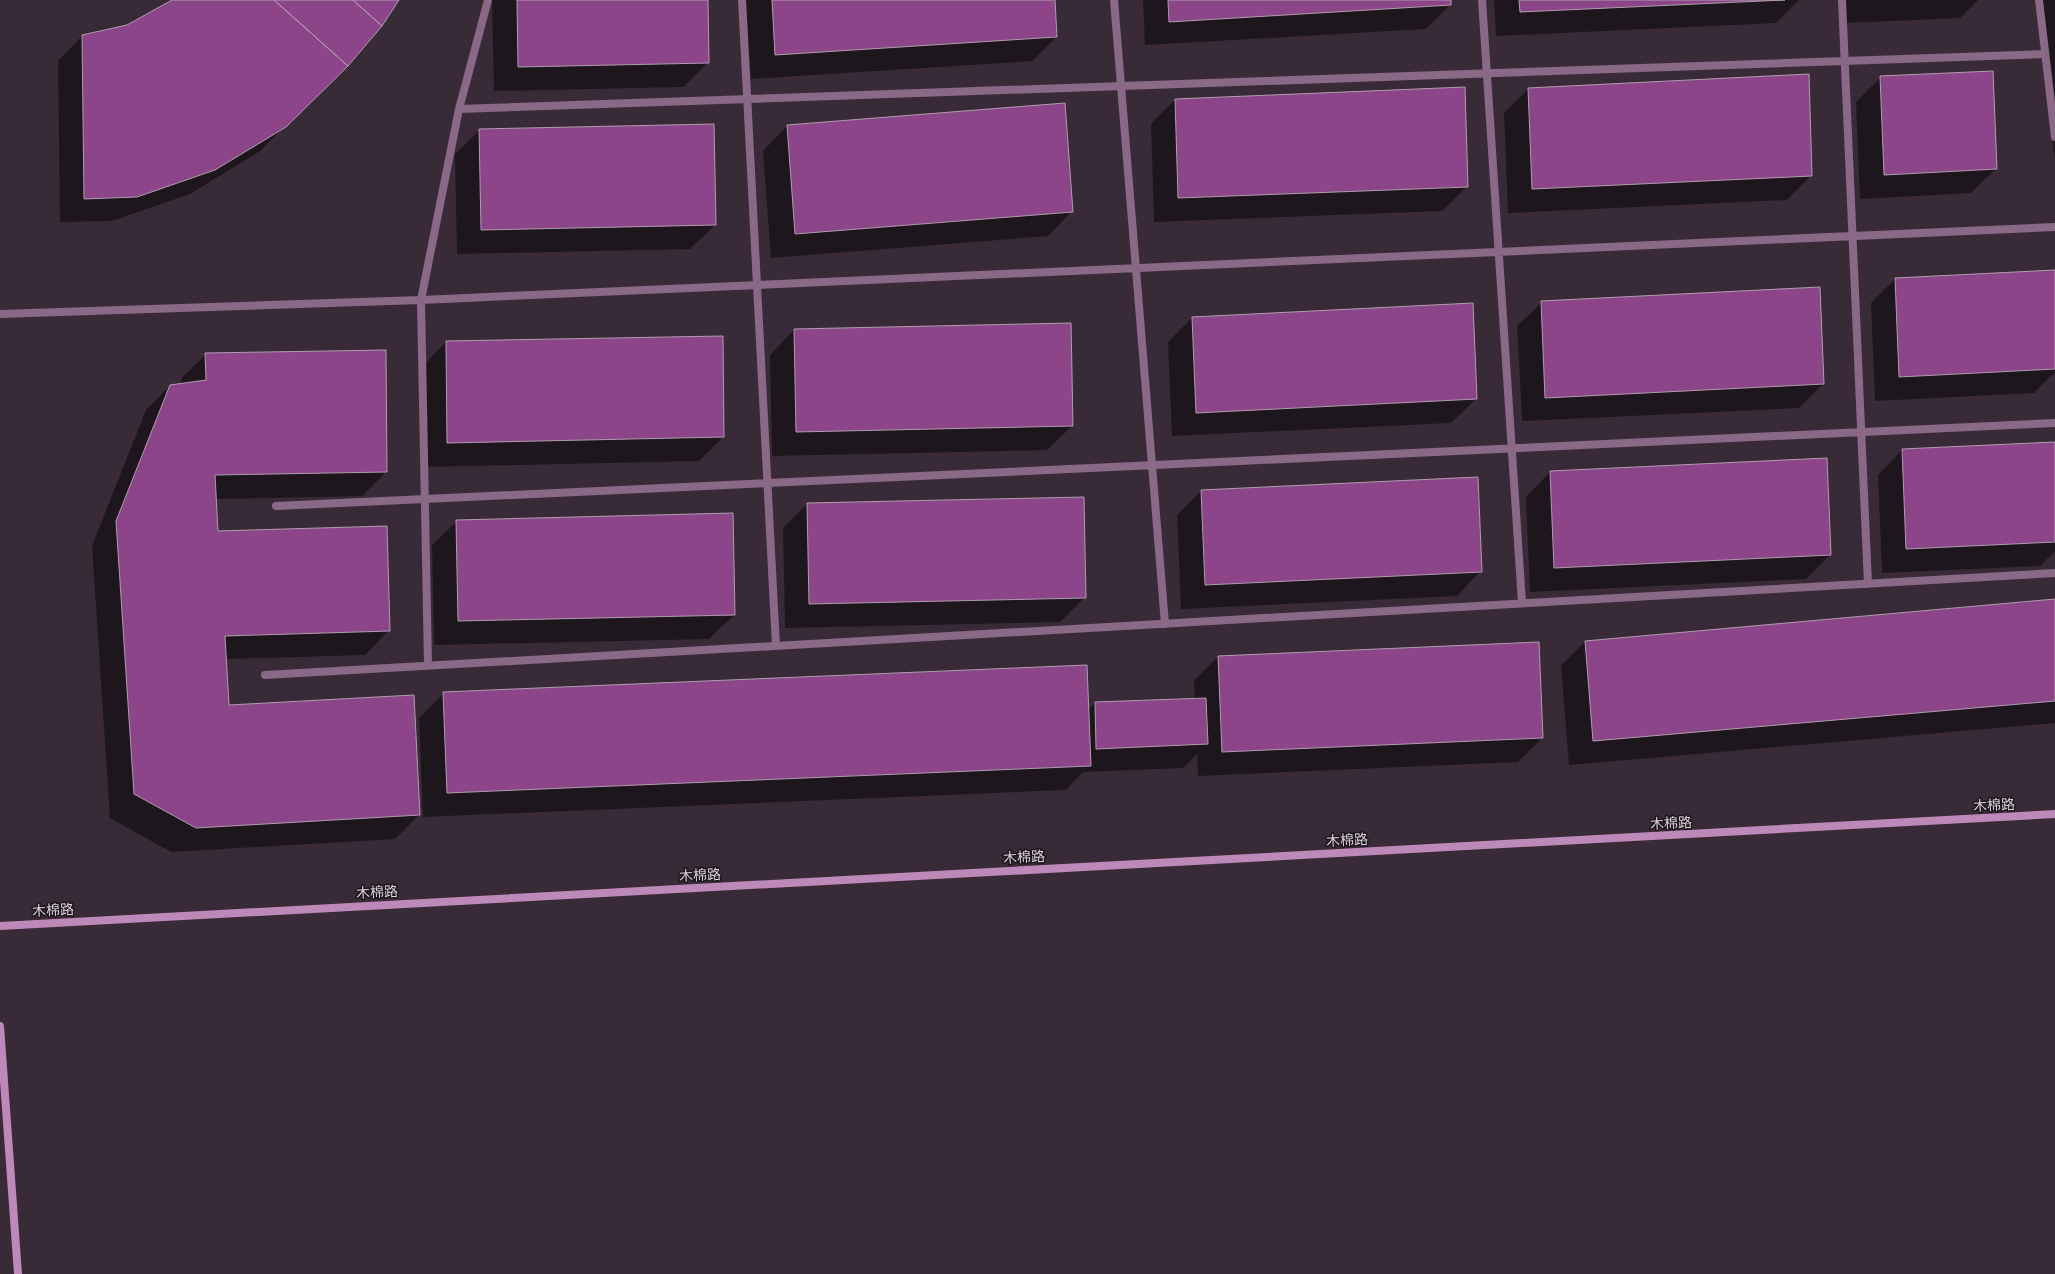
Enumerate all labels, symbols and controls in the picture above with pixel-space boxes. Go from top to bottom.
street label: 木棉路 [1973,795,2015,815]
street label: 木棉路 [1650,813,1692,833]
street label: 木棉路 [1326,830,1368,850]
street label: 木棉路 [1003,847,1045,867]
street label: 木棉路 [679,865,721,885]
street label: 木棉路 [356,882,398,902]
street label: 木棉路 [32,900,74,920]

